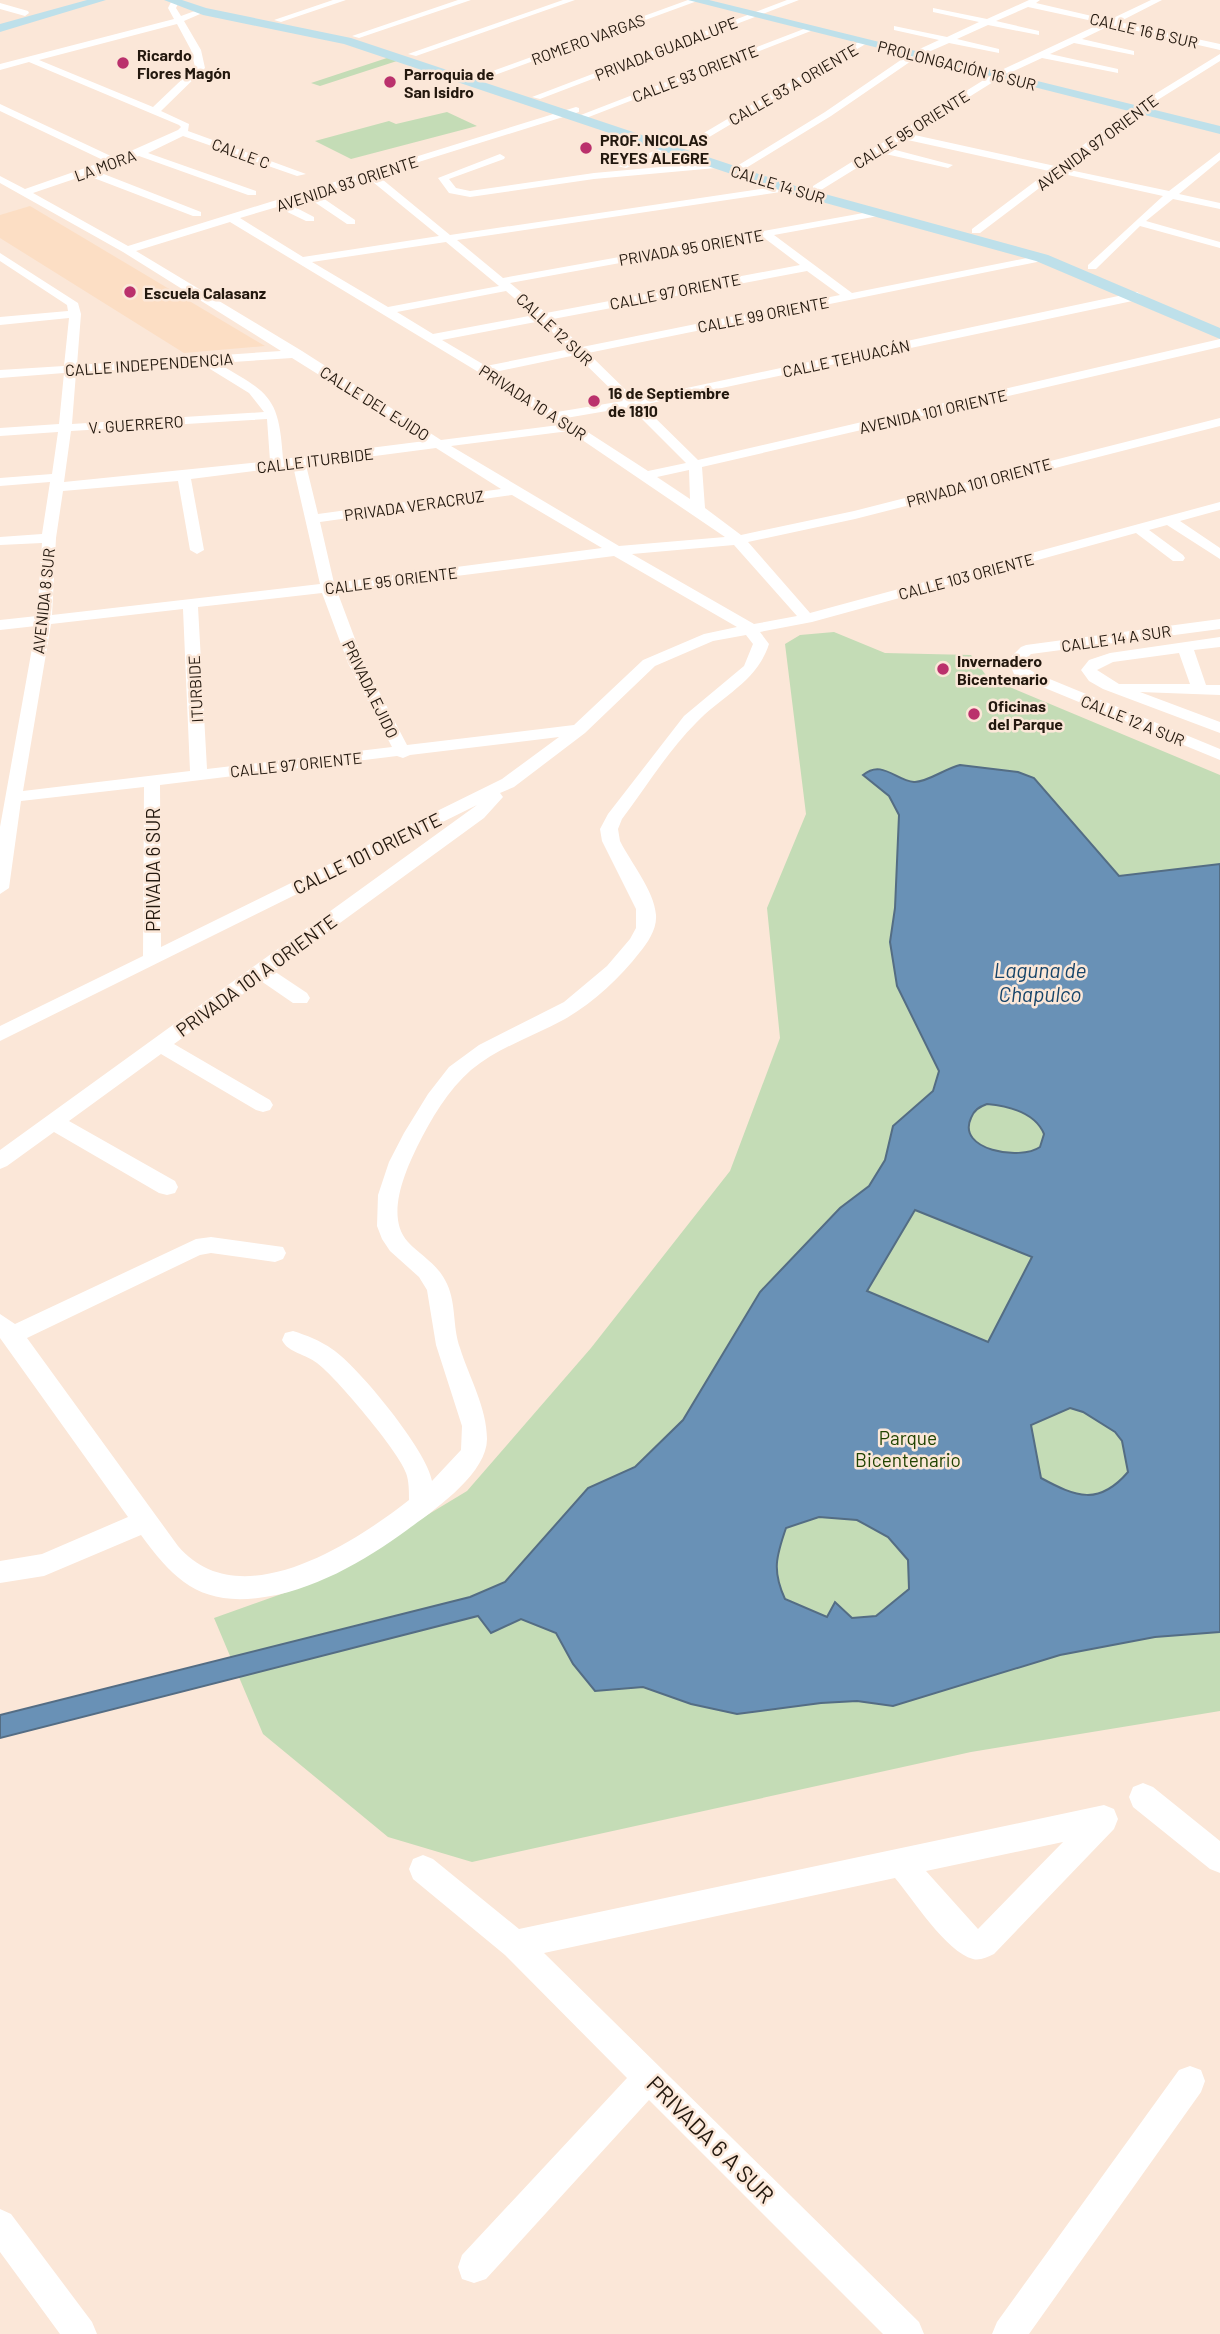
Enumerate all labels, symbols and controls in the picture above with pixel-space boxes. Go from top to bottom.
street label: CALLE 16 B SUR [1088,8,1200,52]
street label: ROMERO VARGAS [529,10,647,68]
street label: PRIVADA GUADALUPE [592,12,740,84]
street label: PROLONGACIÓN 16 SUR [876,36,1038,94]
street label: CALLE 93 A ORIENTE [725,39,861,129]
street label: CALLE 93 ORIENTE [629,40,761,106]
place label: Ricardo Flores Magón [137,45,231,82]
marker: Ricardo Flores Magón [115,55,131,71]
place label: Parroquia de San Isidro [404,64,494,101]
marker: Parroquia de San Isidro [382,74,398,90]
street label: CALLE 95 ORIENTE [849,86,973,172]
street label: AVENIDA 97 ORIENTE [1032,90,1162,194]
place label: PROF. NICOLAS REYES ALEGRE [600,130,709,167]
street label: CALLE C [209,134,273,172]
marker: PROF. NICOLAS REYES ALEGRE [578,140,594,156]
street label: LA MORA [72,145,139,185]
street label: AVENIDA 93 ORIENTE [274,151,420,215]
street label: CALLE 14 SUR [729,161,828,207]
street label: PRIVADA 95 ORIENTE [617,225,765,269]
street label: CALLE 97 ORIENTE [608,269,742,313]
place label: Escuela Calasanz [144,283,266,302]
marker: Escuela Calasanz [122,284,138,300]
street label: CALLE 12 SUR [513,289,597,369]
street label: CALLE 99 ORIENTE [696,292,830,336]
street label: CALLE TEHUACÁN [781,335,911,381]
street label: CALLE INDEPENDENCIA [64,349,234,379]
street label: PRIVADA 10 A SUR [476,360,590,444]
street label: CALLE DEL EJIDO [317,362,433,444]
place label: 16 de Septiembre de 1810 [608,383,730,420]
street label: AVENIDA 101 ORIENTE [857,385,1009,437]
marker: 16 de Septiembre de 1810 [586,393,602,409]
street label: V. GUERRERO [88,411,184,437]
street label: CALLE ITURBIDE [255,443,375,477]
street label: PRIVADA 101 ORIENTE [904,453,1054,511]
street label: PRIVADA VERACRUZ [343,486,485,524]
street label: AVENIDA 8 SUR [28,547,58,655]
street label: CALLE 103 ORIENTE [896,549,1036,603]
street label: CALLE 95 ORIENTE [324,562,458,598]
street label: CALLE 14 A SUR [1060,621,1172,655]
street label: PRIVADA EJIDO [339,637,403,741]
place label: Invernadero Bicentenario [957,651,1048,688]
street label: ITURBIDE [184,655,206,723]
marker: Invernadero Bicentenario [935,661,951,677]
street label: CALLE 12 A SUR [1078,691,1188,750]
place label: Oficinas del Parque [988,696,1063,733]
marker: Oficinas del Parque [966,706,982,722]
street label: CALLE 97 ORIENTE [229,748,363,780]
street label: CALLE 101 ORIENTE [289,807,445,899]
street label: PRIVADA 6 SUR [141,808,164,932]
street label: PRIVADA 101 A ORIENTE [171,909,341,1041]
water label: Laguna de Chapulco [994,957,1086,1006]
park label: Parque Bicentenario [855,1426,961,1471]
street label: PRIVADA 6 A SUR [641,2069,781,2209]

